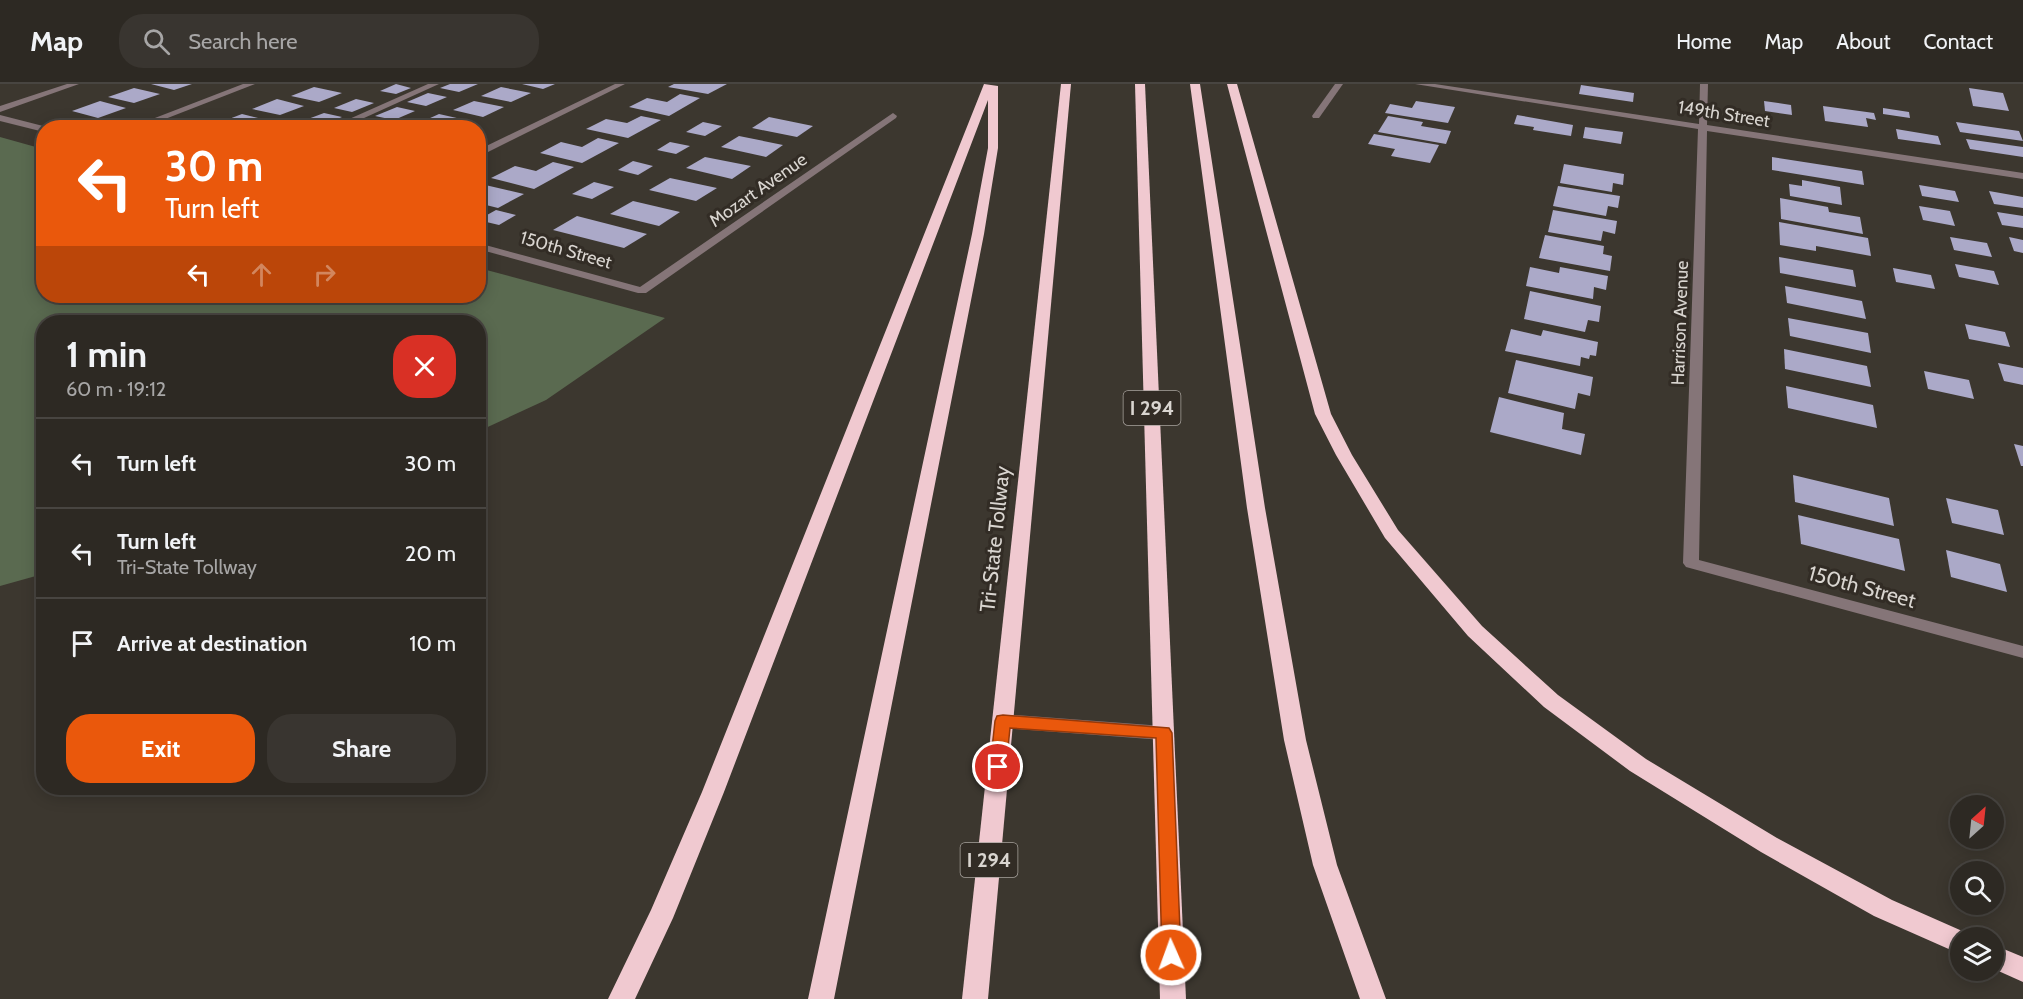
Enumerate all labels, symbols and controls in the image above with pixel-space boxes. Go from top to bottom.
search box [119,14,539,68]
text: Map [30,24,83,58]
icon: search [140,25,173,58]
text: Search here [188,28,297,55]
text: Home [1676,29,1732,54]
text: Map [1765,29,1803,54]
text: About [1836,29,1890,54]
text: Contact [1923,29,1993,54]
street label: 149th Street [1677,96,1771,132]
text: 30 m [165,140,263,192]
icon: left [66,144,144,222]
street label: Mozart Avenue [705,148,811,232]
text: Turn left [165,192,259,225]
street label: 150th Street [518,226,614,274]
icon: left [182,258,215,291]
icon: ahead [245,258,278,291]
icon: right [308,258,341,291]
street label: Harrison Avenue [1667,260,1693,386]
text: 1 min [66,332,147,376]
button: close [393,335,456,398]
text: 60 m · 19:12 [66,377,166,401]
road number: I 294 [1124,391,1180,425]
icon: left [66,447,99,480]
text: Turn left [117,450,196,477]
text: 30 m [404,450,456,477]
street label: Tri-State Tollway [974,464,1015,613]
text: Turn left [117,528,196,555]
icon: left [66,537,99,570]
text: 20 m [405,540,456,567]
text: Tri-State Tollway [117,555,257,579]
street label: 150th Street [1806,560,1919,613]
icon: arrive [66,627,99,660]
text: Arrive at destination [117,630,307,657]
text: 10 m [409,630,456,657]
button: Exit [66,714,255,783]
button: Share [267,714,456,783]
pin [972,741,1023,792]
icon: arrive [981,750,1014,783]
north arrow [1950,795,2004,849]
map controls [1950,795,2004,981]
road number: I 294 [960,843,1018,877]
button: search [1950,861,2004,915]
position arrow [1139,923,1203,987]
button: layers [1950,927,2004,981]

